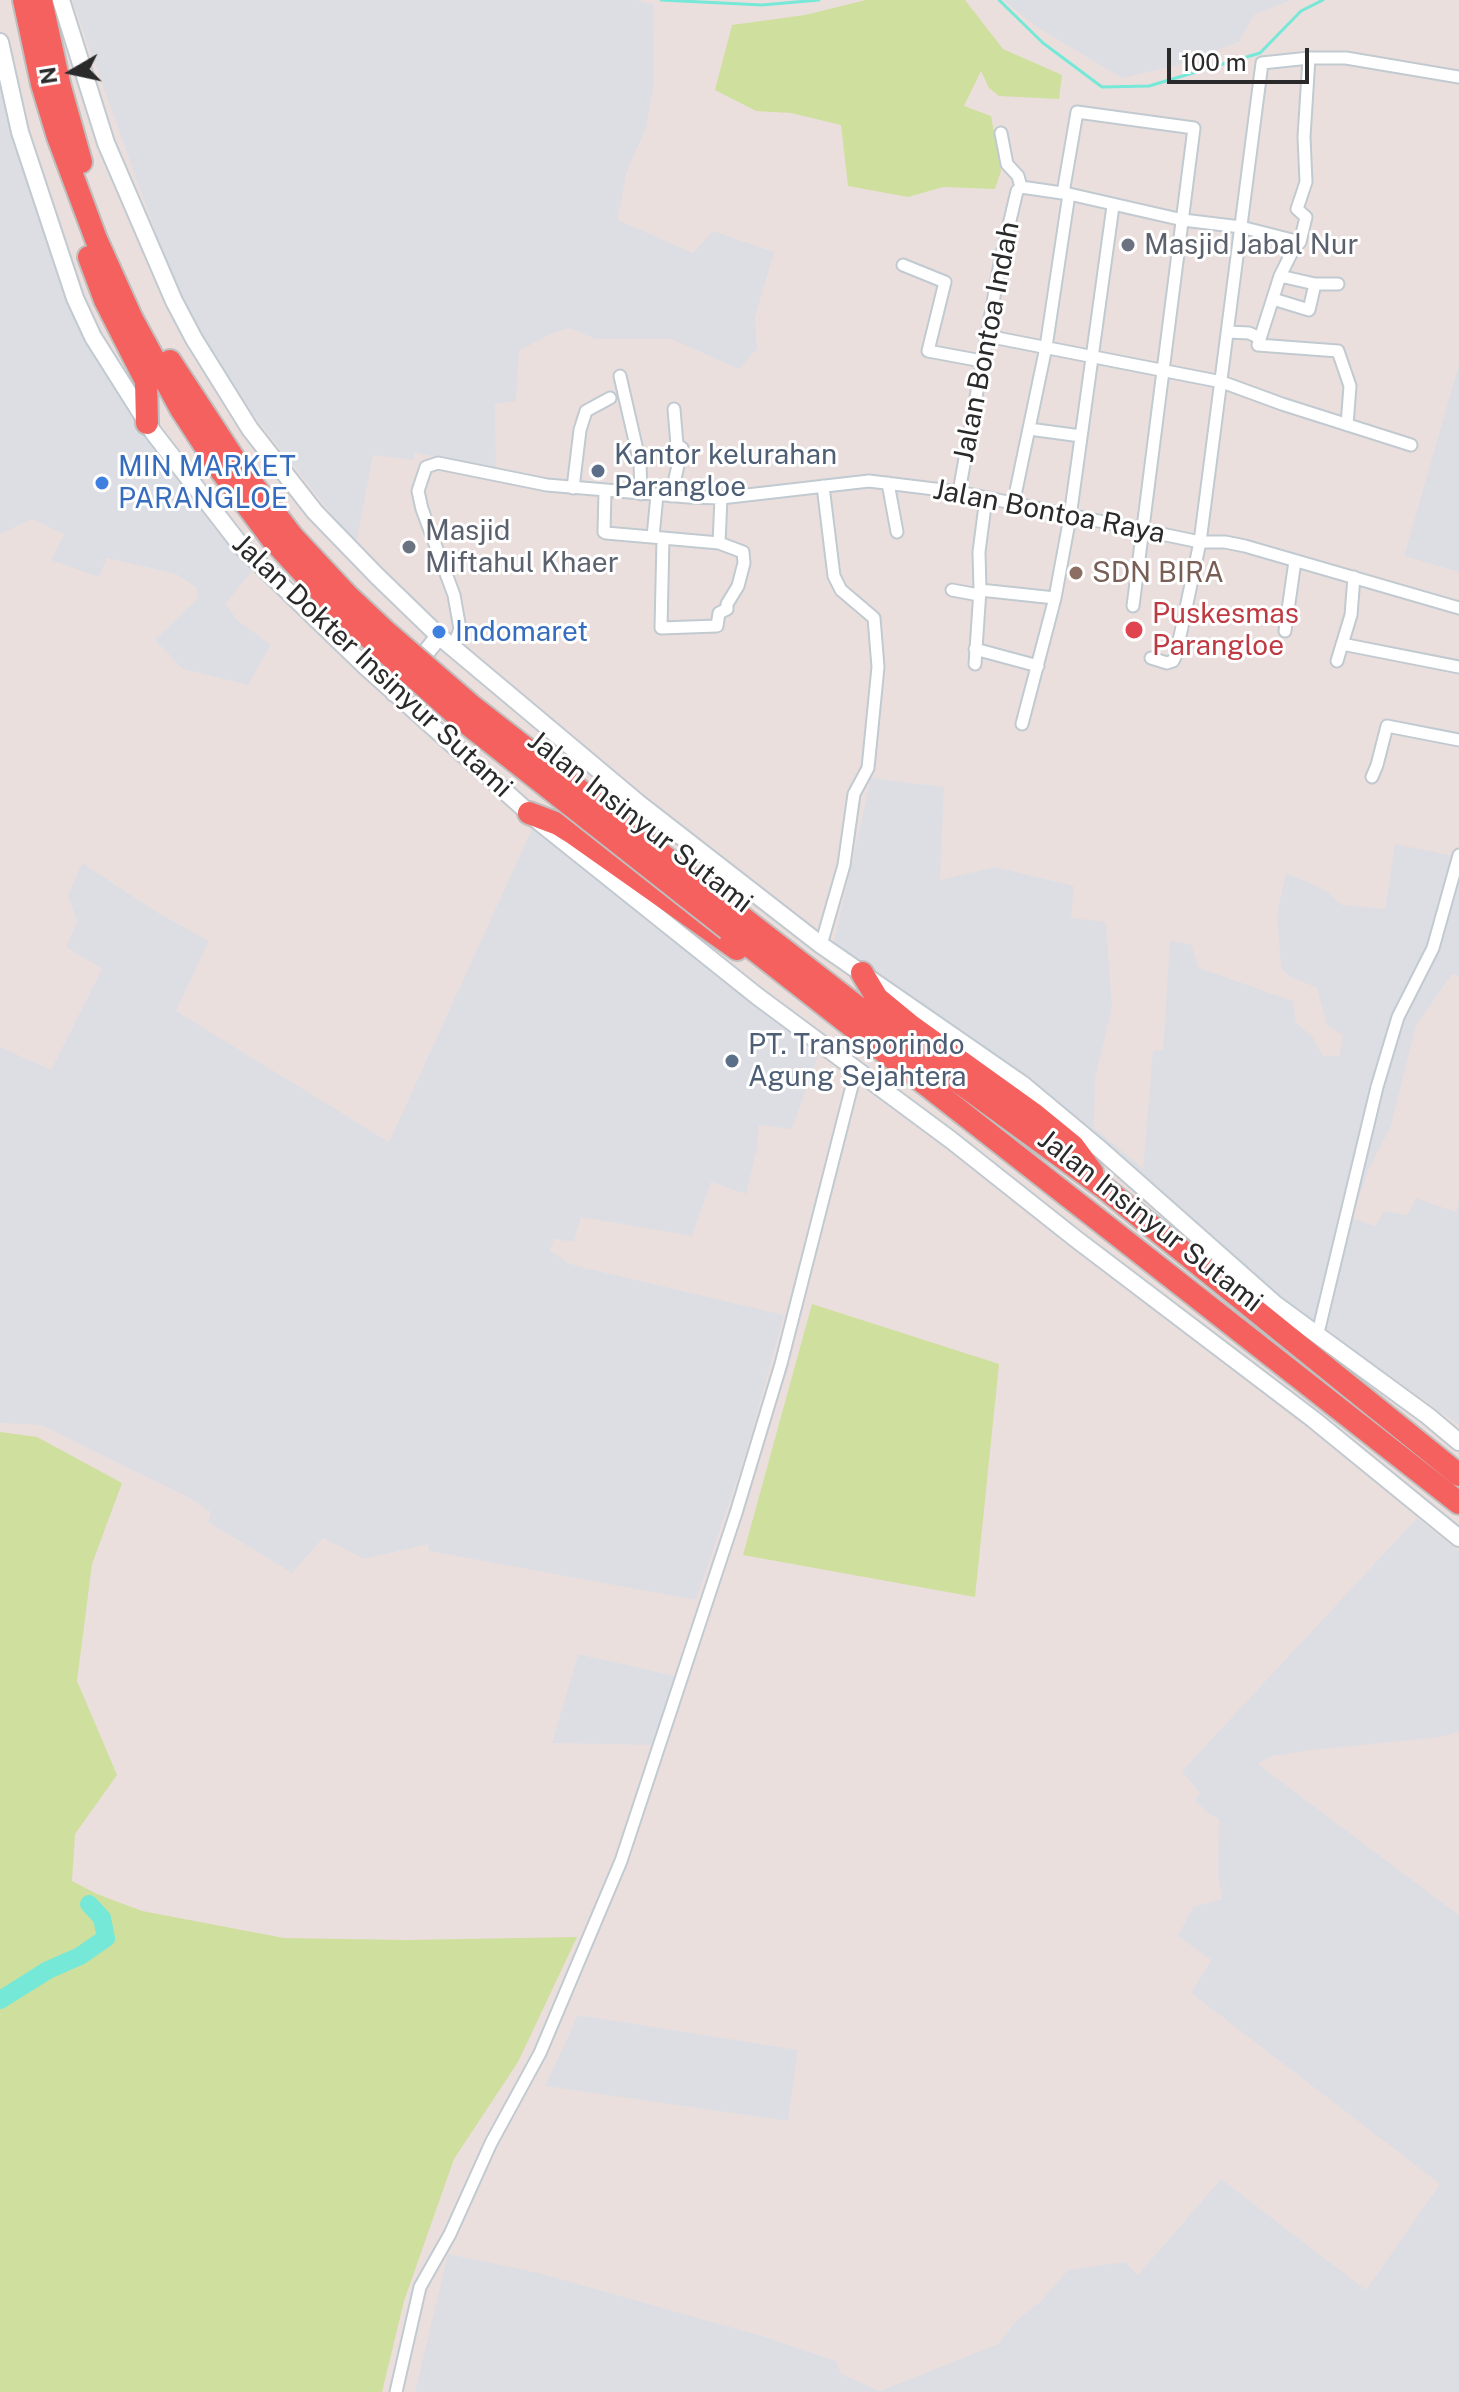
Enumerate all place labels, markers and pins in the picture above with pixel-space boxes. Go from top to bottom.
place label: Masjid Jabal Nur [1144,228,1358,262]
marker: Masjid Jabal Nur [1119,236,1137,254]
place label: Kantor kelurahan Parangloe [614,438,837,504]
place label: MIN MARKET PARANGLOE [118,450,296,516]
marker: Kantor kelurahan Parangloe [589,462,607,480]
marker: MIN MARKET PARANGLOE [93,474,111,492]
place label: Masjid Miftahul Khaer [425,514,619,580]
marker: Masjid Miftahul Khaer [400,538,418,556]
place label: SDN BIRA [1092,556,1224,590]
marker: SDN BIRA [1067,564,1085,582]
place label: Puskesmas Parangloe [1152,597,1299,663]
place label: Indomaret [455,615,588,649]
marker: Puskesmas Parangloe [1123,619,1145,641]
marker: Indomaret [430,623,448,641]
place label: PT. Transporindo Agung Sejahtera [748,1028,967,1094]
marker: PT. Transporindo Agung Sejahtera [723,1052,741,1070]

